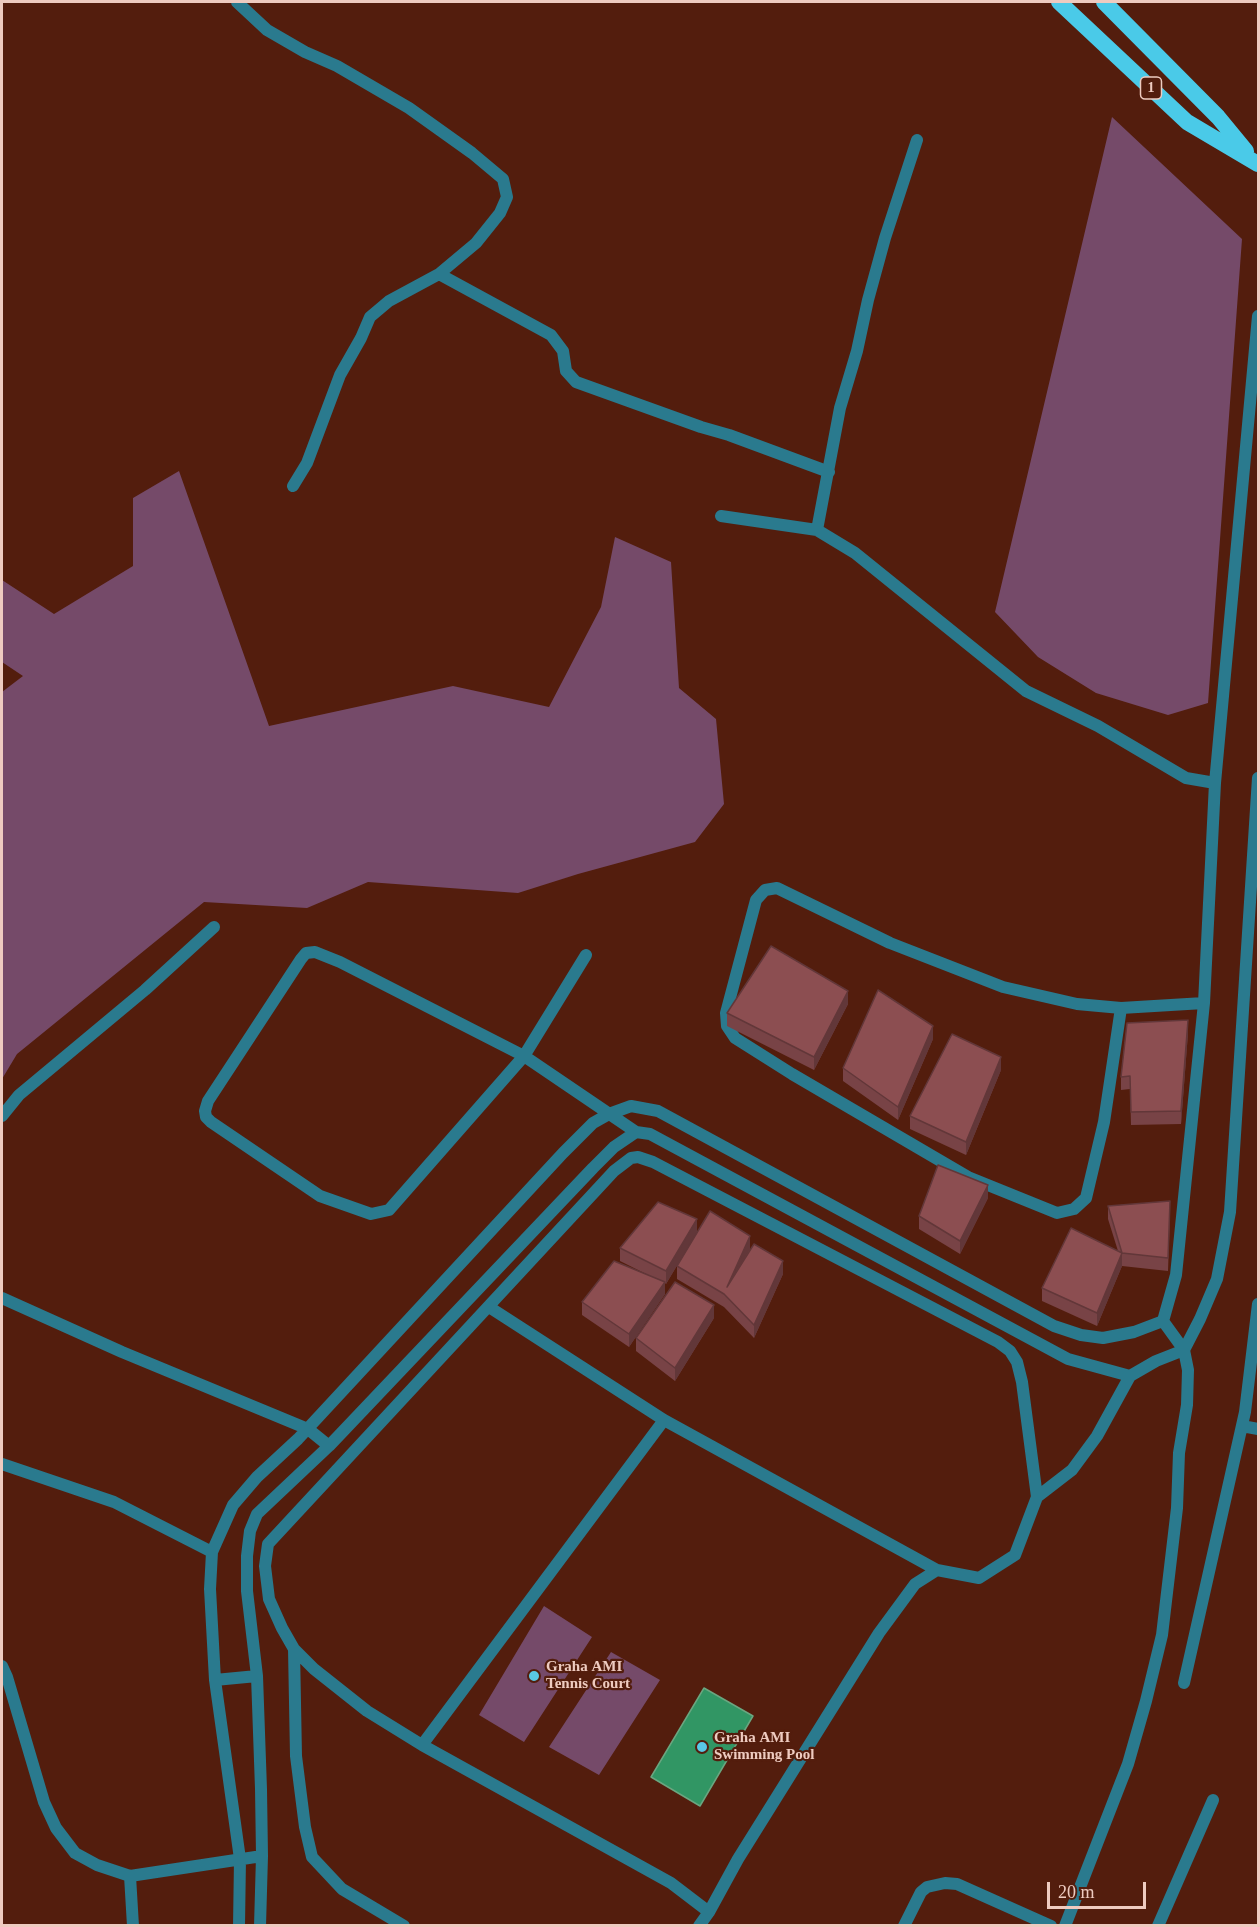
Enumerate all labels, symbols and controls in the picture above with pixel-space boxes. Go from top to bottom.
road number: 1 [1140,77,1162,99]
place label: Graha AMI Tennis Court [546,1658,630,1693]
marker: Graha AMI Tennis Court [527,1669,541,1683]
place label: Graha AMI Swimming Pool [714,1729,814,1764]
marker: Graha AMI Swimming Pool [695,1740,709,1754]
scale bar [1050,1870,1149,1908]
text: 20 m [1058,1882,1095,1902]

